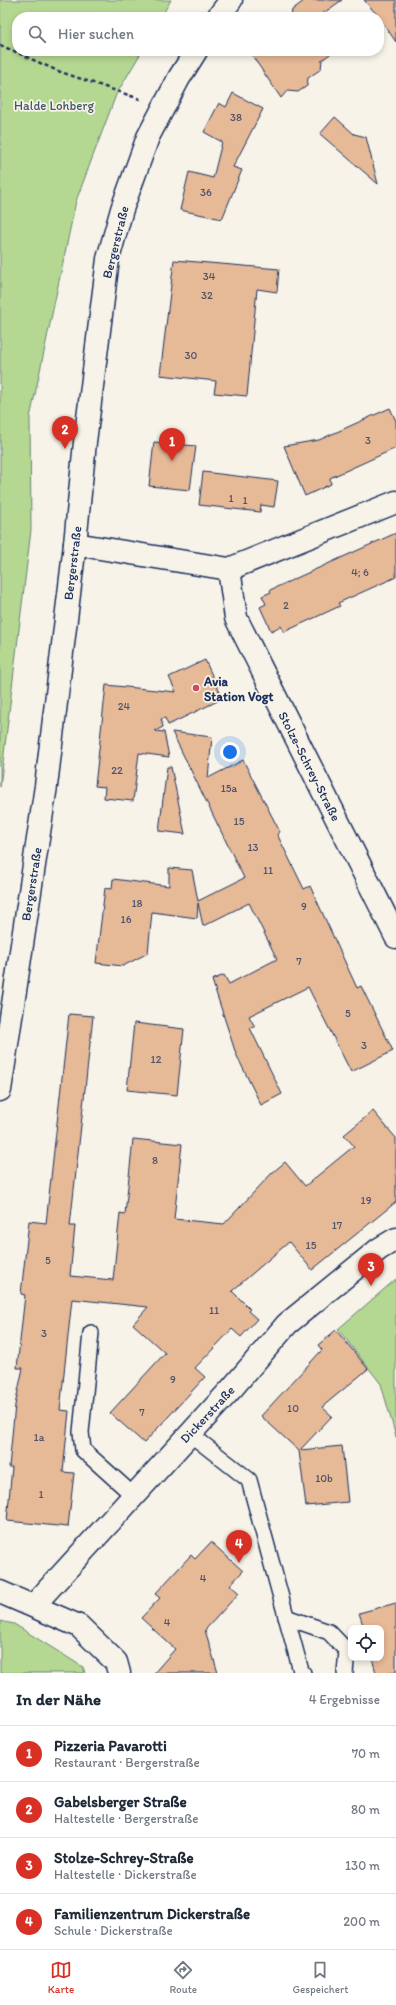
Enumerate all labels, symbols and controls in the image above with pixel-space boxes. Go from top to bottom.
search box [12,12,384,56]
icon: search [26,23,48,45]
text: Hier suchen [58,25,134,43]
park label: Halde Lohberg [14,98,94,113]
house number: 38 [230,111,242,124]
house number: 36 [200,186,212,199]
street label: Bergerstraße [99,204,132,280]
house number: 34 [203,270,216,283]
house number: 32 [201,289,213,302]
house number: 30 [185,349,198,362]
pin: 2 [52,416,78,449]
pin: 1 [159,428,185,461]
house number: 3 [365,434,371,447]
house number: 1 [228,492,234,505]
house number: 1 [242,494,248,507]
street label: Bergerstraße [61,525,84,601]
house number: 4; 6 [351,566,369,579]
house number: 2 [283,599,289,612]
place label: Avia Station Vogt [203,674,274,705]
marker: Avia Station Vogt [191,683,201,693]
house number: 24 [118,700,131,713]
street label: Stolze-Schrey-Straße [275,709,344,824]
your location [220,742,240,762]
house number: 22 [111,764,123,777]
house number: 15a [221,782,238,795]
house number: 15 [234,815,245,828]
house number: 13 [247,841,259,854]
street label: Bergerstraße [18,846,45,922]
house number: 11 [263,864,273,877]
house number: 18 [131,897,143,910]
house number: 9 [301,900,307,913]
house number: 16 [121,913,132,926]
house number: 7 [296,955,302,968]
house number: 5 [345,1007,351,1020]
house number: 3 [361,1039,367,1052]
house number: 12 [151,1053,162,1066]
house number: 8 [152,1154,158,1167]
house number: 19 [361,1194,372,1207]
house number: 17 [332,1219,343,1232]
house number: 15 [306,1239,317,1252]
pin: 3 [358,1253,384,1286]
house number: 5 [45,1254,51,1267]
house number: 11 [209,1304,219,1317]
house number: 3 [41,1327,47,1340]
house number: 9 [170,1373,176,1386]
street label: Dickerstraße [177,1383,238,1446]
house number: 10 [287,1402,299,1415]
house number: 7 [139,1406,145,1419]
house number: 1a [34,1431,45,1444]
house number: 10b [315,1472,333,1485]
house number: 1 [38,1488,44,1501]
pin: 4 [226,1530,252,1563]
house number: 4 [200,1572,207,1585]
house number: 4 [164,1616,171,1629]
map controls [348,1625,384,1661]
button: locate [348,1625,384,1661]
text: In der Nähe [16,1689,101,1709]
text: 4 Ergebnisse [309,1692,380,1707]
text: Pizzeria Pavarotti [54,1737,167,1755]
text: 1 [26,1746,32,1761]
text: 70 m [352,1746,380,1761]
text: Restaurant · Bergerstraße [54,1755,200,1770]
text: Gabelsberger Straße [54,1793,187,1811]
text: 2 [26,1802,32,1817]
text: 80 m [351,1802,380,1817]
text: Haltestelle · Bergerstraße [54,1811,198,1826]
text: Stolze-Schrey-Straße [54,1849,194,1867]
text: 3 [25,1858,33,1873]
text: 130 m [345,1858,380,1873]
text: Haltestelle · Dickerstraße [54,1867,197,1882]
text: Familienzentrum Dickerstraße [54,1905,250,1923]
text: 4 [25,1914,33,1929]
text: 200 m [343,1914,380,1929]
text: Schule · Dickerstraße [54,1923,173,1938]
tab: Karte [48,1959,74,1996]
tab: Route [170,1959,197,1996]
tab: Gespeichert [293,1959,348,1996]

